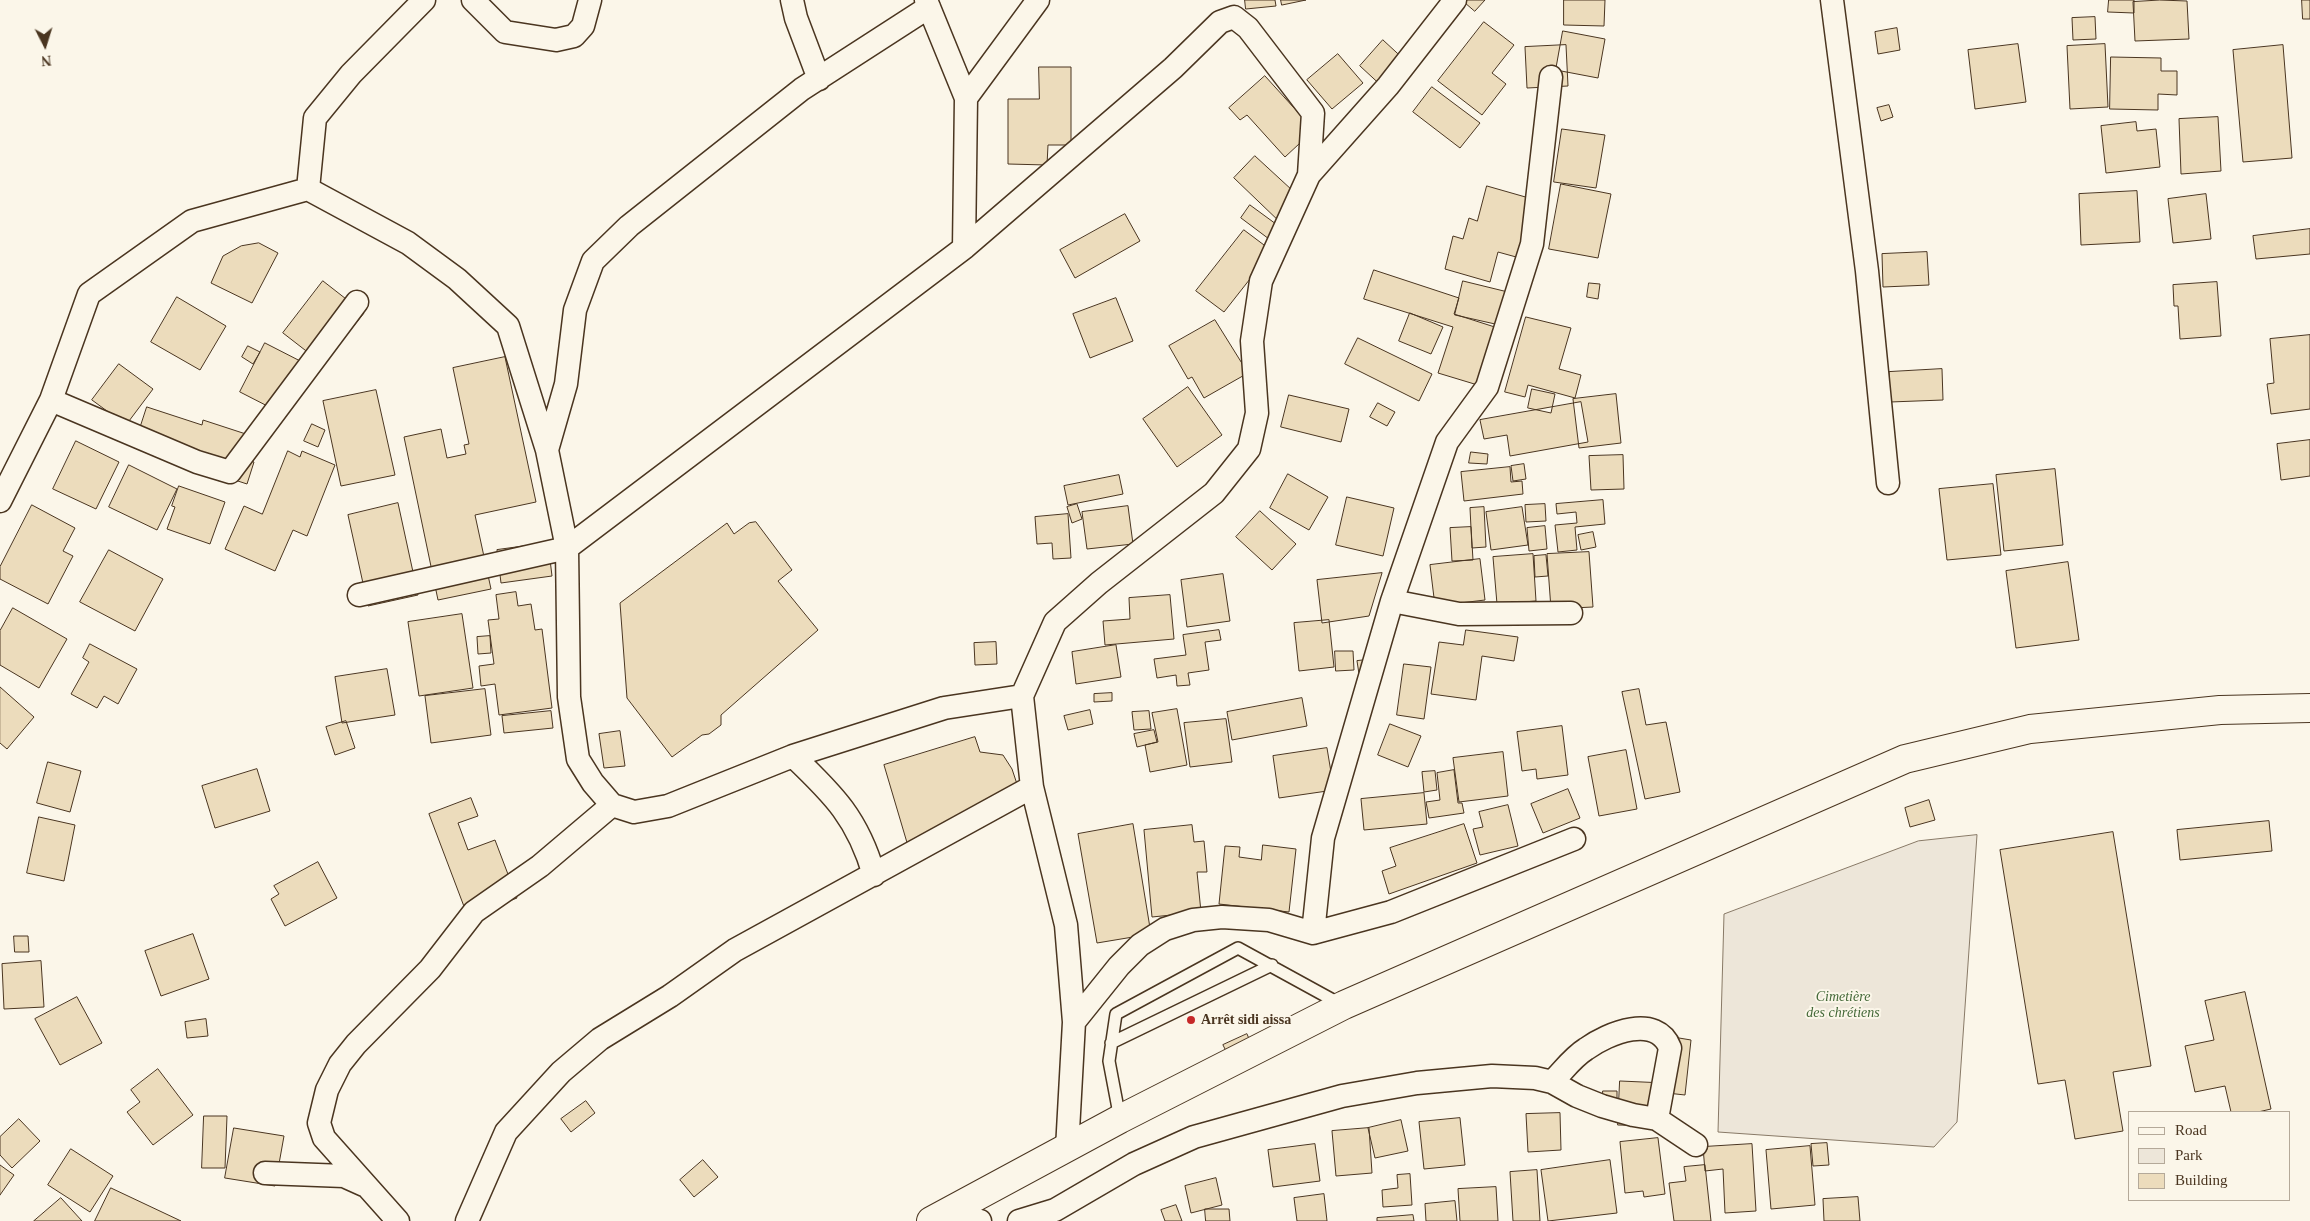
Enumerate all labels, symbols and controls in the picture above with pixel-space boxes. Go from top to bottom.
north arrow [20,20,70,70]
text: N [41,53,52,68]
park label: Cimetière des chrétiens [1806,989,1880,1022]
place label: Arrêt sidi aissa [1201,1012,1291,1028]
marker: Arrêt sidi aissa [1185,1014,1197,1026]
legend [2128,1111,2290,1201]
text: Road [2175,1122,2207,1138]
text: Park [2175,1147,2203,1163]
text: Building [2175,1172,2228,1188]

